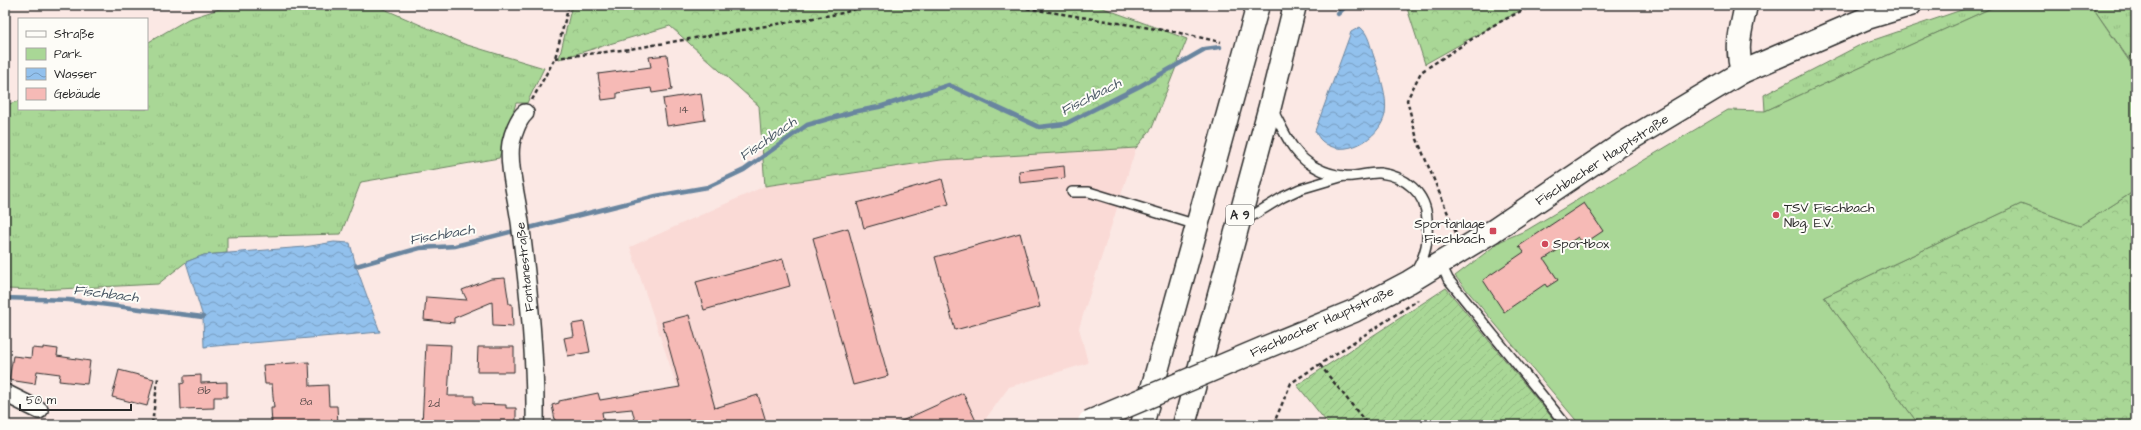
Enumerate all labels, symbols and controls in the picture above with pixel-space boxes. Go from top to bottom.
legend [18,18,148,110]
text: Straße [54,26,95,43]
text: Park [54,46,82,63]
text: Wasser [54,66,97,83]
water label: Fischbach [1057,73,1126,121]
text: Gebäude [54,86,101,103]
house number: 14 [680,102,689,117]
street label: Fischbacher Hauptstraße [1532,110,1672,210]
water label: Fischbach [735,111,801,166]
place label: TSV Fischbach Nbg, E.V. [1784,199,1875,233]
road number: A 9 [1226,205,1254,225]
marker: TSV Fischbach Nbg, E.V. [1771,210,1781,220]
place label: Sportanlage Fischbach [1414,215,1486,248]
water label: Fischbach [408,219,477,251]
street label: Fontanestraße [511,221,539,313]
marker: Sportanlage Fischbach [1488,226,1498,236]
place label: Sportbox [1553,235,1610,253]
marker: Sportbox [1540,239,1550,249]
water label: Fischbach [72,280,141,308]
street label: Fischbacher Hauptstraße [1247,282,1397,362]
house number: 8b [197,383,211,398]
scale bar [20,386,131,412]
text: 50 m [26,392,57,409]
house number: 8a [300,394,313,409]
house number: 2d [428,396,440,411]

